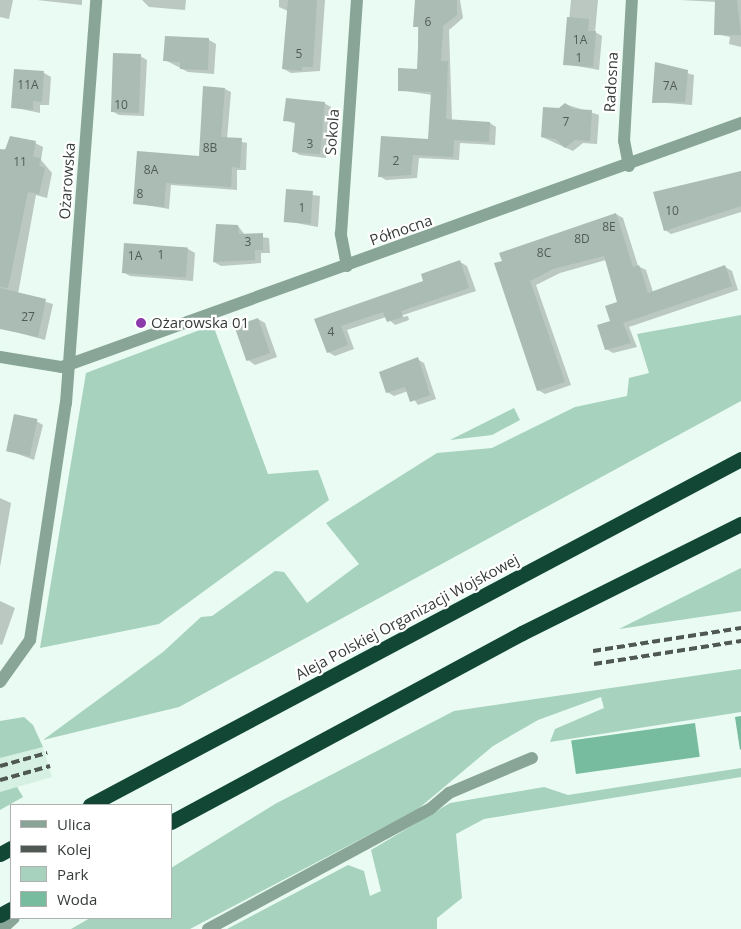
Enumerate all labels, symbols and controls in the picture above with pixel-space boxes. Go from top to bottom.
house number: 6 [425,15,431,29]
house number: 1A [573,33,587,47]
house number: 5 [296,47,302,61]
house number: 1 [576,51,582,65]
street label: Radosna [600,51,622,113]
house number: 11A [17,78,39,92]
house number: 7A [663,79,677,93]
house number: 10 [114,98,128,112]
street label: Sokola [321,108,343,156]
house number: 7 [563,115,569,129]
house number: 3 [307,137,313,151]
house number: 8B [203,141,217,155]
street label: Ożarowska [55,142,79,220]
house number: 2 [393,154,399,168]
house number: 11 [13,155,27,169]
house number: 8A [144,163,158,177]
house number: 8 [137,187,143,201]
house number: 1 [299,201,305,215]
house number: 10 [665,204,679,218]
street label: Północna [367,211,435,249]
house number: 8E [602,220,616,234]
house number: 8D [574,232,590,246]
house number: 3 [245,235,251,249]
house number: 8C [537,246,551,260]
house number: 1 [158,248,164,262]
house number: 1A [128,249,142,263]
house number: 27 [21,310,35,324]
place label: Ożarowska 01 [151,314,249,332]
marker: Ożarowska 01 [135,317,147,329]
house number: 4 [328,325,334,339]
street label: Aleja Polskiej Organizacji Wojskowej [292,550,522,684]
legend [10,804,172,919]
text: Ulica [57,814,91,834]
text: Kolej [57,839,91,859]
text: Park [57,864,88,884]
text: Woda [57,889,97,909]

